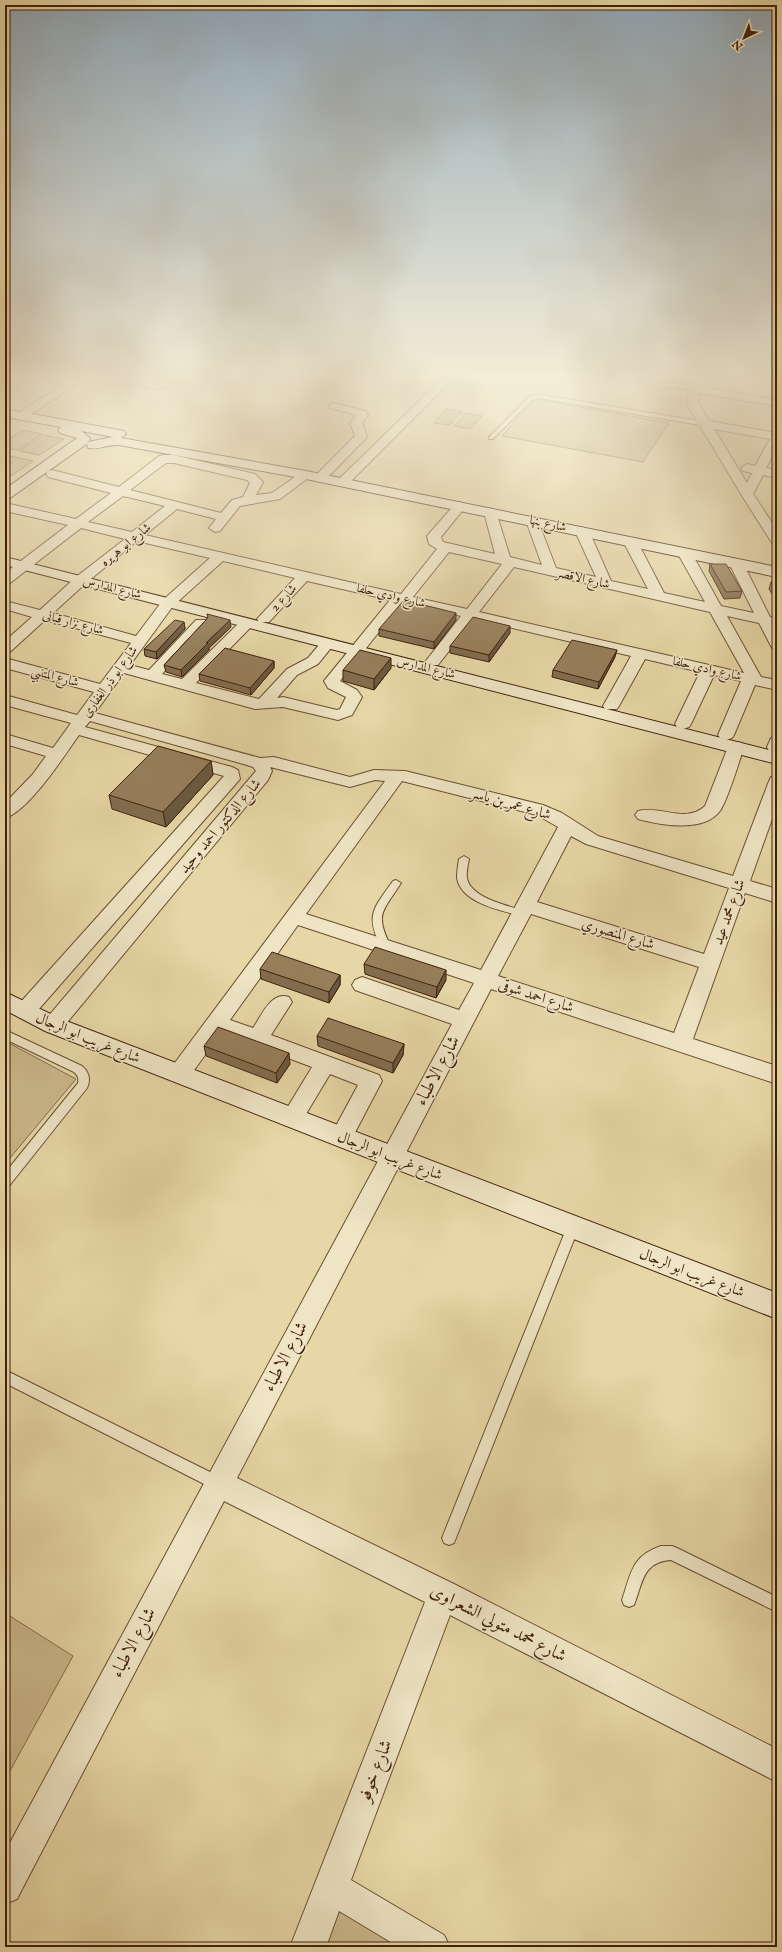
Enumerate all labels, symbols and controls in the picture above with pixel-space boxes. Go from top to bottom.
north arrow [724,18,764,58]
text: N [729,36,747,54]
street label: شارع بنها [528,512,568,538]
street label: شارع ابو هريره [97,519,156,572]
street label: شارع الاقصر [552,564,611,595]
street label: شارع المدارس [80,573,143,605]
street label: شارع وادي حلفا [354,580,427,614]
street label: شارع 2 [267,581,302,617]
street label: شارع نزار قبانى [40,607,106,641]
street label: شارع ابو ذر الغفارى [78,643,143,722]
street label: شارع المدارس [394,653,457,685]
street label: شارع وادي حلفا [670,653,743,687]
street label: شارع المتنبي [29,662,81,693]
street label: شارع الدكتور احمد وحيد [175,775,268,879]
street label: شارع عمر بن ياسر [466,783,553,827]
street label: شارع محمد عيد [708,877,752,948]
street label: شارع المنصوري [578,914,657,957]
street label: شارع احمد شوقى [495,975,576,1020]
street label: شارع غريب ابو الرجال [32,1008,143,1070]
street label: شارع الاطباء [410,1032,468,1111]
street label: شارع غريب ابو الرجال [334,1127,445,1188]
street label: شارع غريب ابو الرجال [636,1244,747,1305]
street label: شارع الاطباء [258,1318,316,1397]
street label: شارع محمد متولي الشعراوى [425,1580,570,1670]
street label: شارع الاطباء [106,1604,164,1683]
street label: شارع خوفو [353,1737,400,1808]

